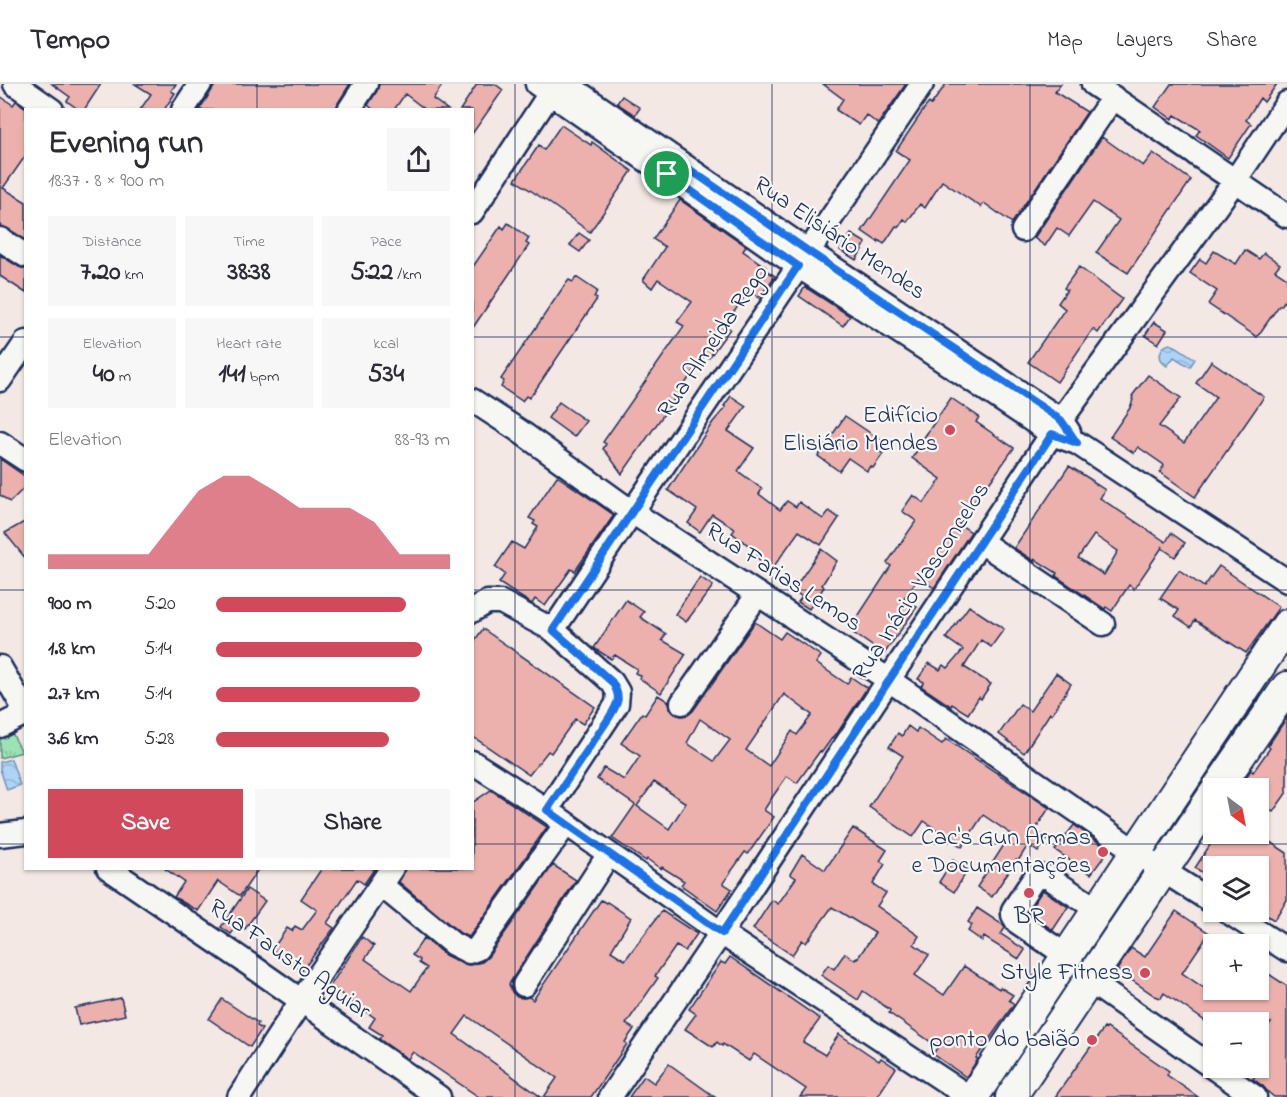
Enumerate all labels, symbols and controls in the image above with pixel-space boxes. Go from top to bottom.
text: Tempo [30,21,110,62]
text: Map [1047,26,1083,56]
text: Layers [1116,26,1173,56]
text: Share [1206,26,1257,56]
text: Evening run [48,120,203,168]
button: share [387,128,450,191]
pin [641,148,692,199]
icon: arrive [650,157,683,190]
text: 18:37 · 8 × 900 m [48,167,164,196]
street label: Rua Elisiário Mendes [746,168,932,310]
text: Distance [83,230,141,254]
text: Time [233,230,265,254]
text: Pace [370,230,402,254]
text: 7.20 [80,254,120,292]
text: 38:38 [227,254,271,292]
text: 5:22 [350,254,393,292]
street label: Rua Almeida Rego [650,258,778,426]
text: km [120,263,144,287]
text: /km [393,263,422,287]
text: Elevation [83,332,141,356]
text: Heart rate [216,332,282,356]
text: kcal [373,332,399,356]
text: 40 [93,356,115,394]
text: 141 [219,356,246,394]
text: 534 [368,356,404,394]
text: m [115,365,131,389]
text: bpm [246,365,279,389]
place label: Edifício Elisiário Mendes [783,399,938,462]
marker: Edifício Elisiário Mendes [943,423,957,437]
text: Elevation [48,426,122,455]
text: 88–93 m [394,426,450,455]
street label: Rua Inácio Vasconcelos [845,476,999,688]
street label: Rua Farias Lemos [698,514,868,642]
text: 900 m [48,590,92,619]
text: 5:20 [144,590,176,619]
text: 1.8 km [48,635,95,664]
text: 5:14 [144,635,172,664]
text: 2.7 km [48,680,100,709]
text: 5:14 [144,680,172,709]
text: 3.6 km [48,725,98,754]
text: 5:28 [144,725,175,754]
north arrow [1203,778,1269,844]
map controls [1203,778,1269,1078]
button: Save [48,789,243,858]
button: Share [255,789,450,858]
place label: Cac's Gun Armas e Documentações [912,821,1091,884]
marker: Cac's Gun Armas e Documentações [1096,845,1110,859]
button: layers [1203,856,1269,922]
marker: BR [1022,886,1036,900]
street label: Rua Fausto Aguiar [201,891,378,1029]
place label: BR [1013,900,1044,935]
button: + [1203,934,1269,1000]
place label: Style Fitness [1000,956,1133,992]
marker: Style Fitness [1138,966,1152,980]
button: − [1203,1012,1269,1078]
place label: ponto do baião [930,1023,1080,1058]
marker: ponto do baião [1085,1033,1099,1047]

